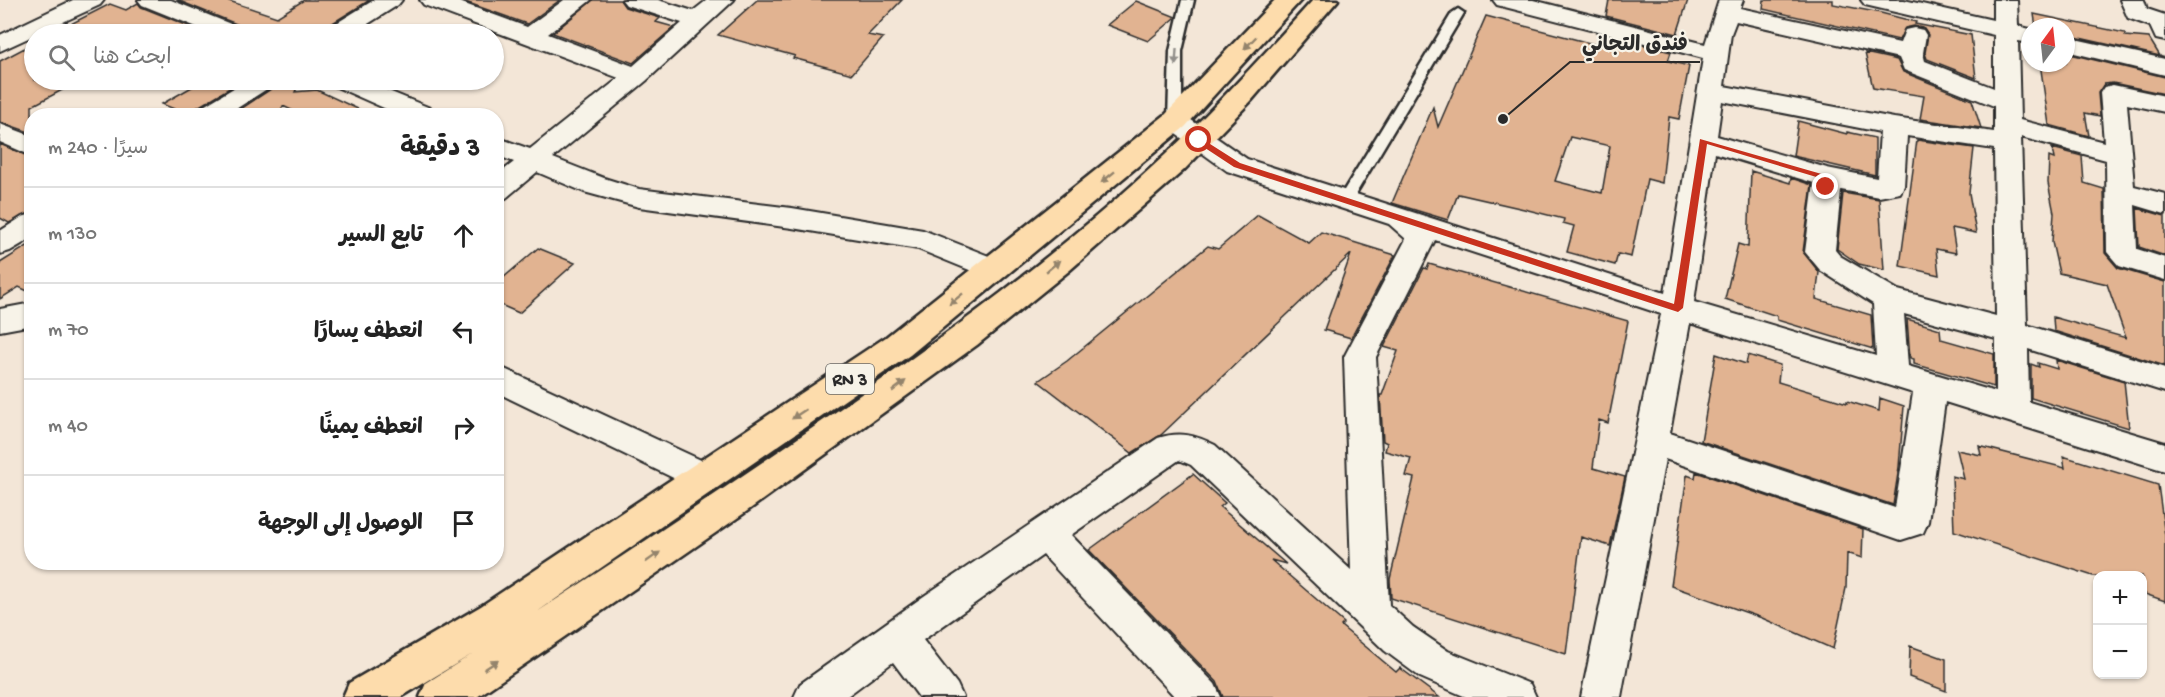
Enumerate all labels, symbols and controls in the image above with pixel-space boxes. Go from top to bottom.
north arrow [2021,18,2075,72]
callout: فندق التجاني [1570,23,1700,62]
search box [24,24,504,90]
text: فندق التجاني [1582,31,1688,62]
one-way arrow [1243,36,1257,50]
icon: search [45,41,78,74]
text: ابحث هنا [93,46,172,72]
one-way arrow [1171,48,1181,67]
route start [1185,126,1211,152]
text: 3 دقيقة [400,135,480,166]
text: سيرًا · 240 m [48,138,148,161]
one-way arrow [1100,170,1116,183]
route end [1812,173,1838,199]
icon: ahead [447,219,480,252]
text: 130 m [48,224,97,247]
text: تابع السير [339,224,423,250]
one-way arrow [1045,260,1060,273]
one-way arrow [949,293,964,305]
icon: left [447,315,480,348]
text: 70 m [48,320,89,343]
text: انعطف يسارًا [314,320,423,346]
road number: RN 3 [826,364,874,394]
one-way arrow [891,379,907,392]
one-way arrow [791,408,807,419]
icon: right [447,411,480,444]
text: 40 m [48,416,88,439]
text: انعطف يمينًا [320,416,423,442]
icon: arrive [447,507,480,540]
text: الوصول إلى الوجهة [258,512,423,538]
one-way arrow [644,551,660,563]
map controls [2093,571,2147,679]
button: + [2093,571,2147,625]
button: − [2093,625,2147,679]
one-way arrow [482,660,499,671]

